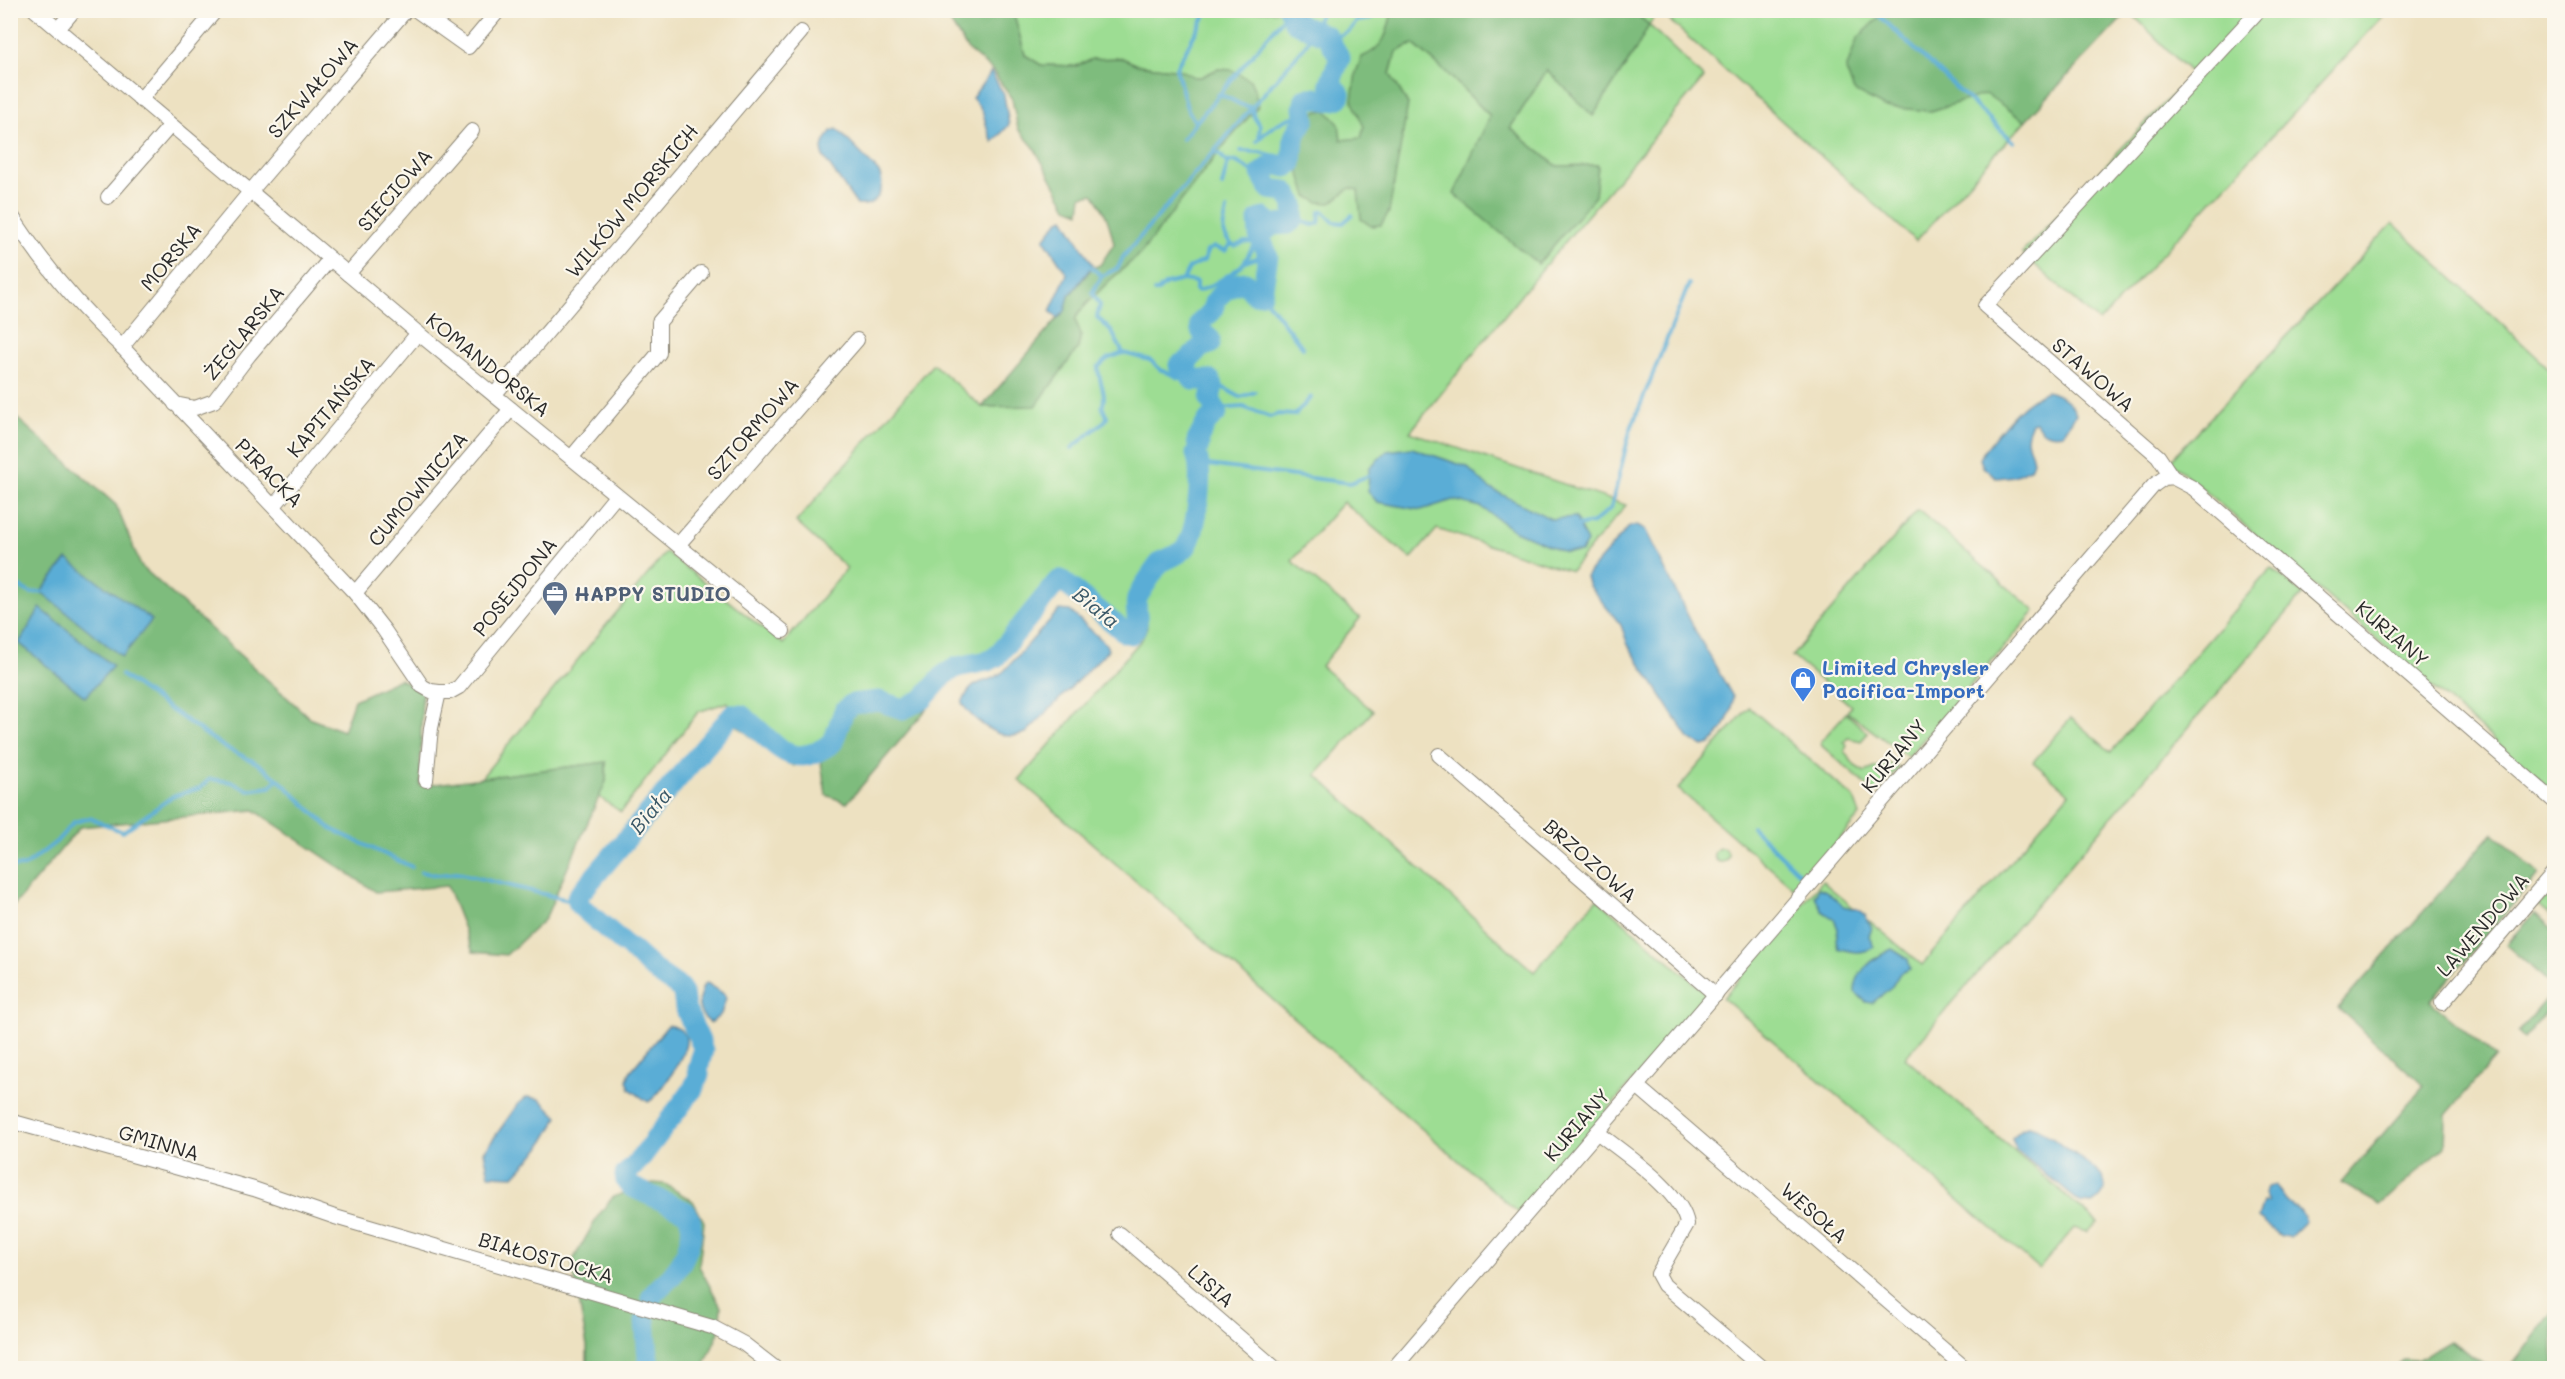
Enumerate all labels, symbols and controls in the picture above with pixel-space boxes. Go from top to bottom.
street label: SZKWAŁOWA [261,31,363,143]
street label: WILKÓW MORSKICH [559,118,703,283]
street label: SIECIOWA [351,142,437,236]
street label: MORSKA [134,217,206,296]
street label: ŻEGLARSKA [197,280,289,385]
street label: KOMANDORSKA [421,306,556,422]
street label: STAWOWA [2047,331,2140,417]
street label: KAPITAŃSKA [280,351,380,462]
street label: SZTORMOWA [701,372,804,485]
street label: CUMOWNICZA [362,426,473,551]
street label: PIRACKA [230,432,309,513]
street label: POSEJDONA [466,532,562,641]
office icon: HAPPY STUDIO [540,579,570,617]
place label: HAPPY STUDIO [574,580,731,606]
water label: Biała [1068,580,1126,634]
street label: KURIANY [2351,594,2435,672]
place label: Limited Chrysler Pacifica-Import [1822,654,1989,703]
shop icon: Limited Chrysler Pacifica-Import [1788,665,1818,703]
street label: KURIANY [1855,713,1932,798]
water label: Biała [623,781,677,839]
street label: BRZOZOWA [1539,813,1643,908]
street label: LAWENDOWA [2430,867,2534,982]
street label: KURIANY [1537,1082,1615,1166]
street label: GMINNA [116,1118,203,1166]
street label: WESOŁA [1776,1176,1854,1248]
street label: BIAŁOSTOCKA [476,1225,617,1289]
street label: LISIA [1183,1258,1240,1312]

